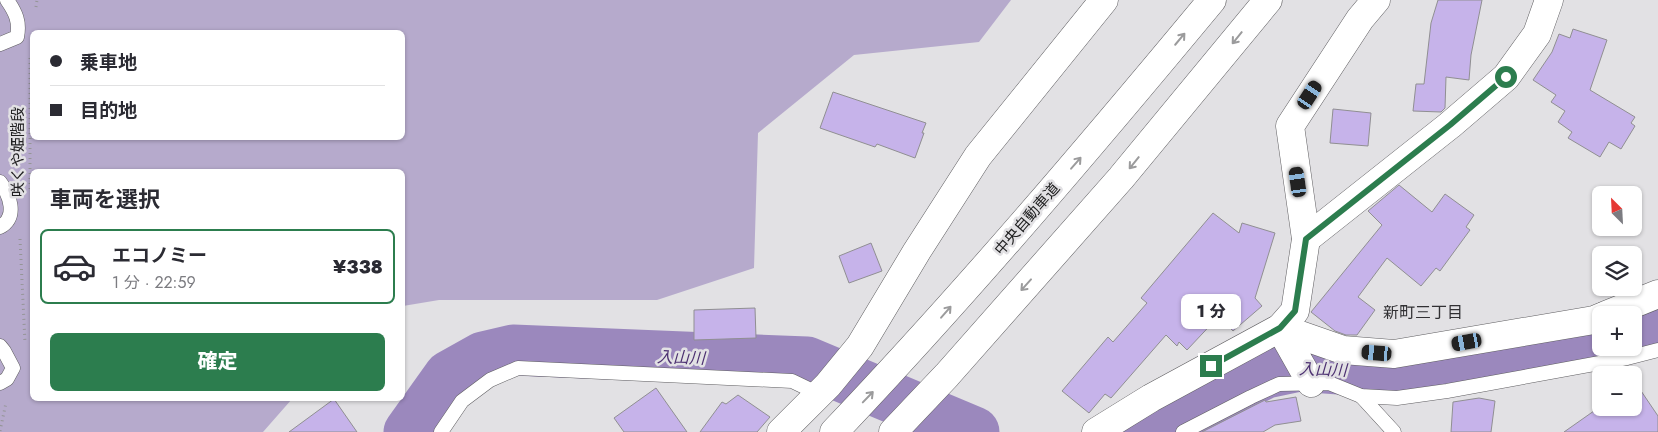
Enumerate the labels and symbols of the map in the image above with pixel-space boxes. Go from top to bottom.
one-way arrow [1231,31,1242,44]
one-way arrow [1174,32,1186,45]
route start [1495,66,1517,88]
car [1295,78,1324,112]
street label: 咲くや姫階段 [7,107,29,197]
one-way arrow [1128,156,1139,169]
one-way arrow [1070,157,1082,170]
car [1288,166,1307,198]
street label: 中央自動車道 [989,178,1065,260]
north arrow [1592,186,1642,236]
one-way arrow [1021,278,1032,291]
callout: 1 分 [1181,294,1241,328]
district label: 新町三丁目 [1383,301,1463,324]
one-way arrow [940,305,952,318]
car [1450,332,1483,352]
car [1361,344,1392,362]
water label: 入山川 [657,345,707,370]
route end [1200,355,1222,377]
water label: 入山川 [1299,357,1349,382]
one-way arrow [862,390,874,403]

